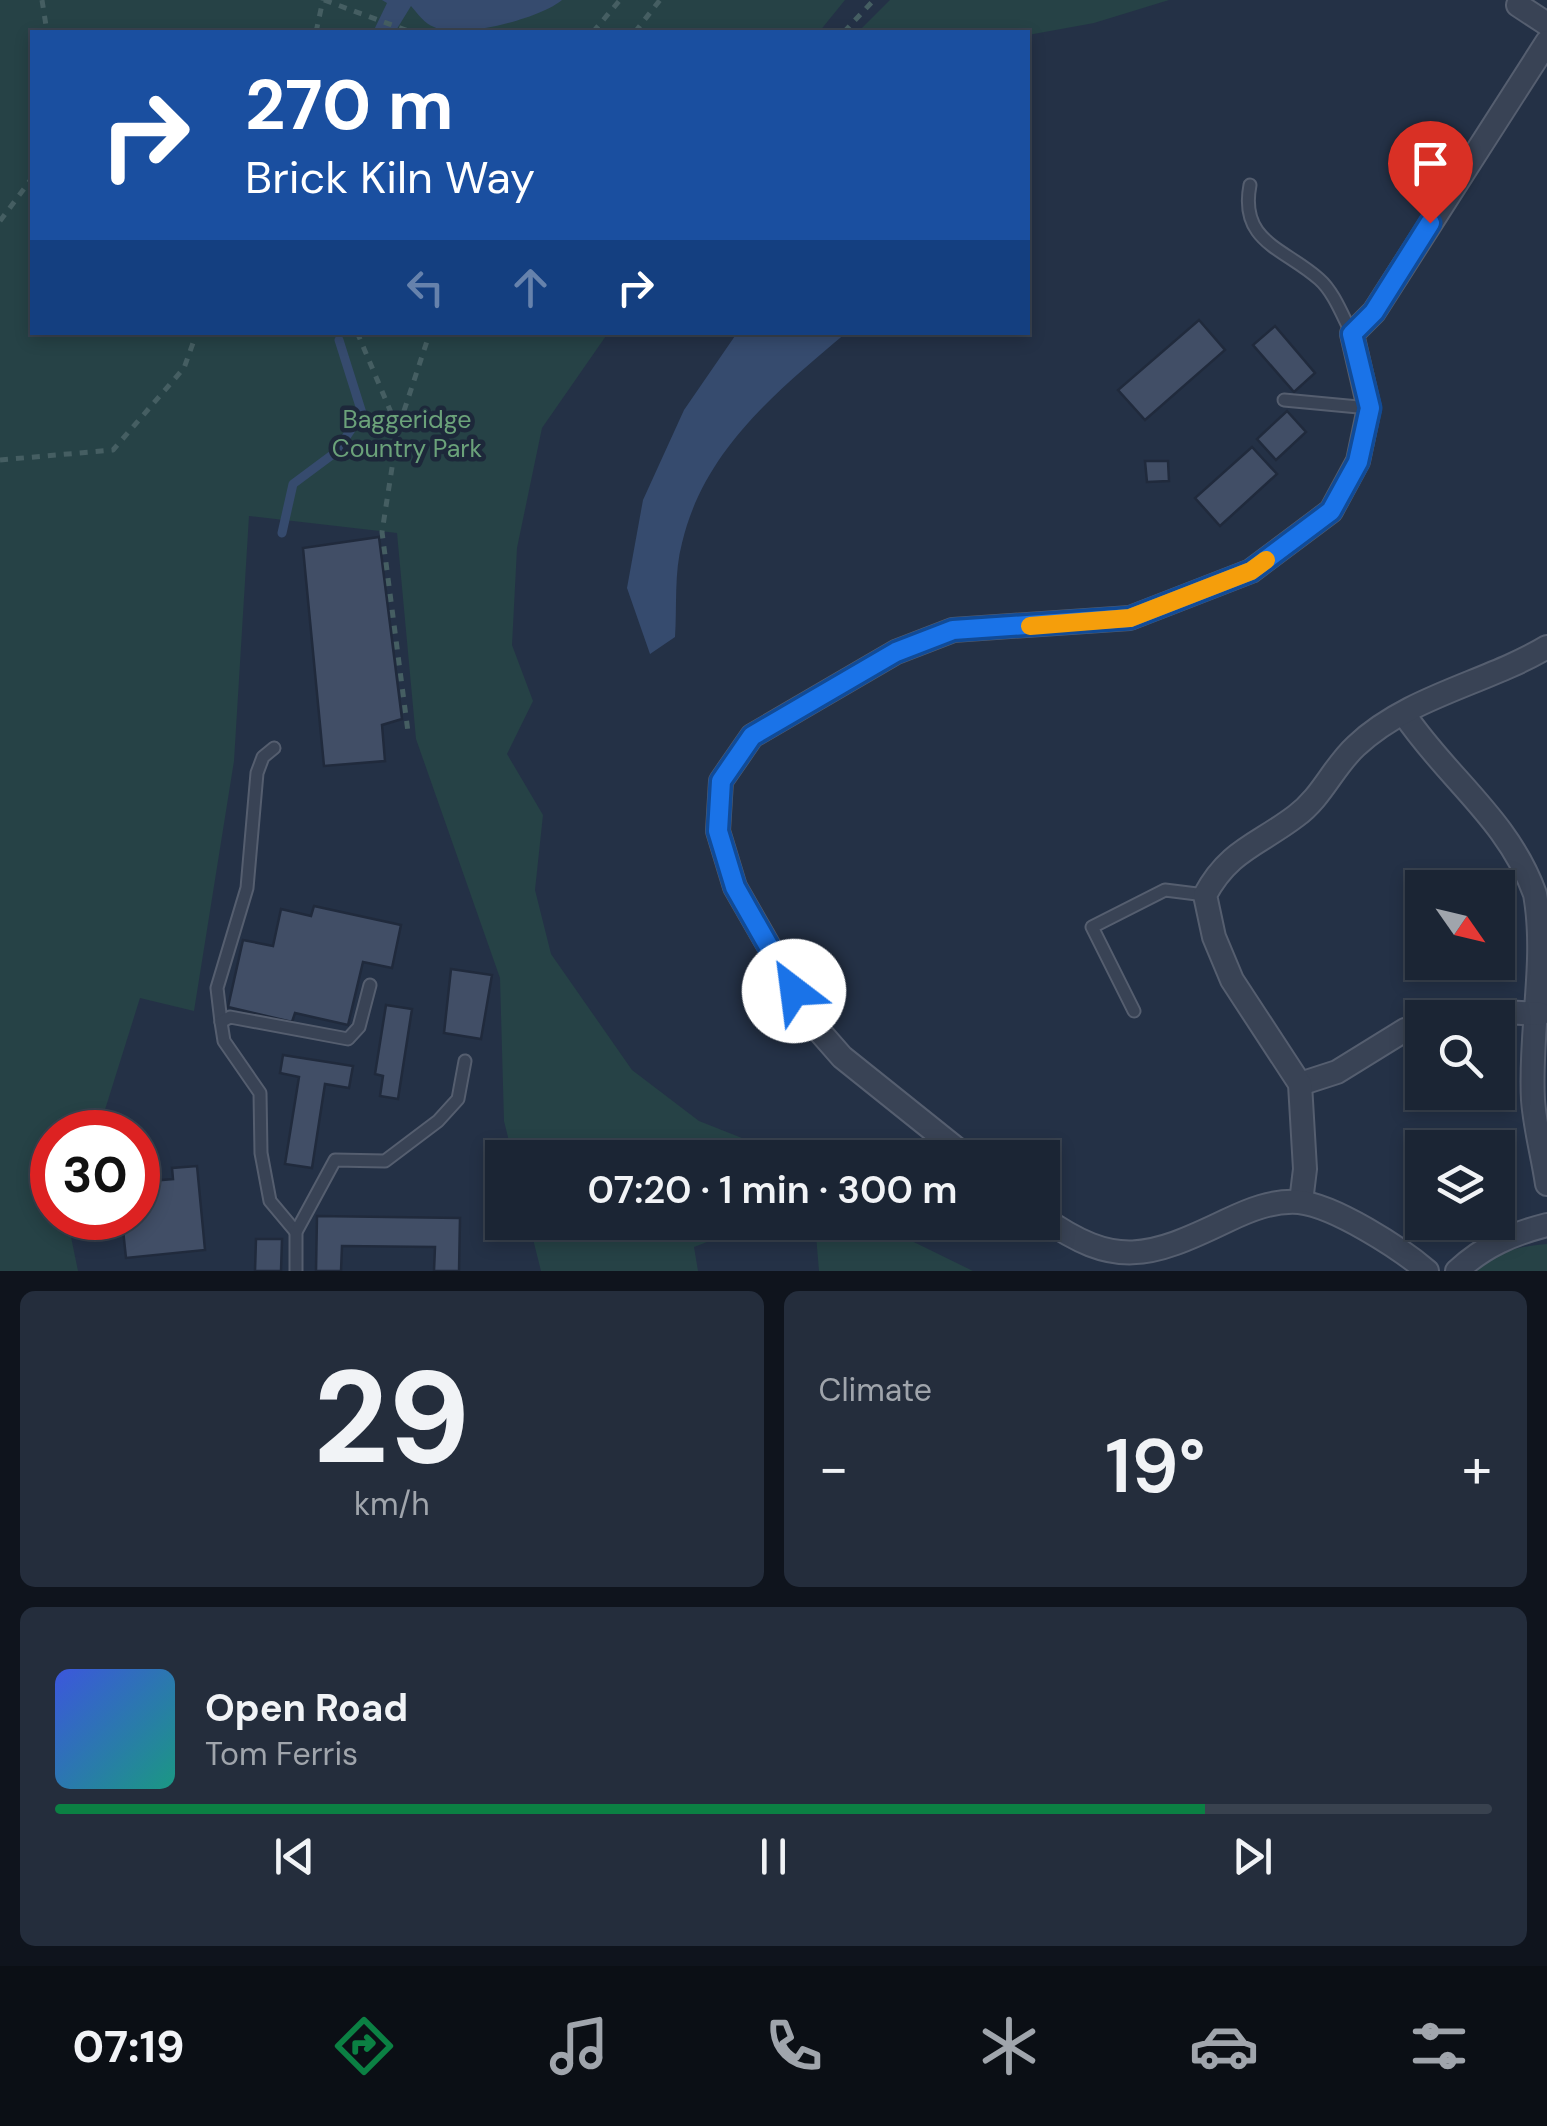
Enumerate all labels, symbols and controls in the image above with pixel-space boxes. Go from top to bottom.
text: 270 m [245,60,454,151]
icon: right [80,70,210,200]
pin [1388,121,1473,224]
icon: arrive [1403,136,1458,191]
text: Brick Kiln Way [245,148,535,207]
icon: left [398,260,453,315]
icon: ahead [503,260,558,315]
icon: right [608,260,663,315]
park label: Baggeridge Country Park [332,403,483,465]
north arrow [1405,870,1515,980]
map controls [1405,870,1515,1240]
position arrow [742,939,846,1043]
button: search [1405,1000,1515,1110]
speed limit sign: 30 [30,1110,160,1240]
button: layers [1405,1130,1515,1240]
text: 07:20 · 1 min · 300 m [588,1165,957,1215]
text: 29 [313,1333,470,1502]
text: Climate [819,1369,932,1411]
text: 19° [1105,1418,1205,1515]
text: − [819,1432,849,1504]
text: + [1462,1432,1492,1504]
text: km/h [354,1483,430,1525]
text: Open Road [205,1683,408,1733]
text: Tom Ferris [205,1733,358,1775]
icon: previous [267,1829,322,1884]
icon: pause [746,1829,801,1884]
icon: next [1225,1829,1280,1884]
icon: directions [329,2011,399,2081]
icon: music [544,2011,614,2081]
icon: phone [759,2011,829,2081]
icon: climate [974,2011,1044,2081]
icon: car [1189,2011,1259,2081]
icon: filters [1404,2011,1474,2081]
text: 07:19 [73,2017,184,2076]

